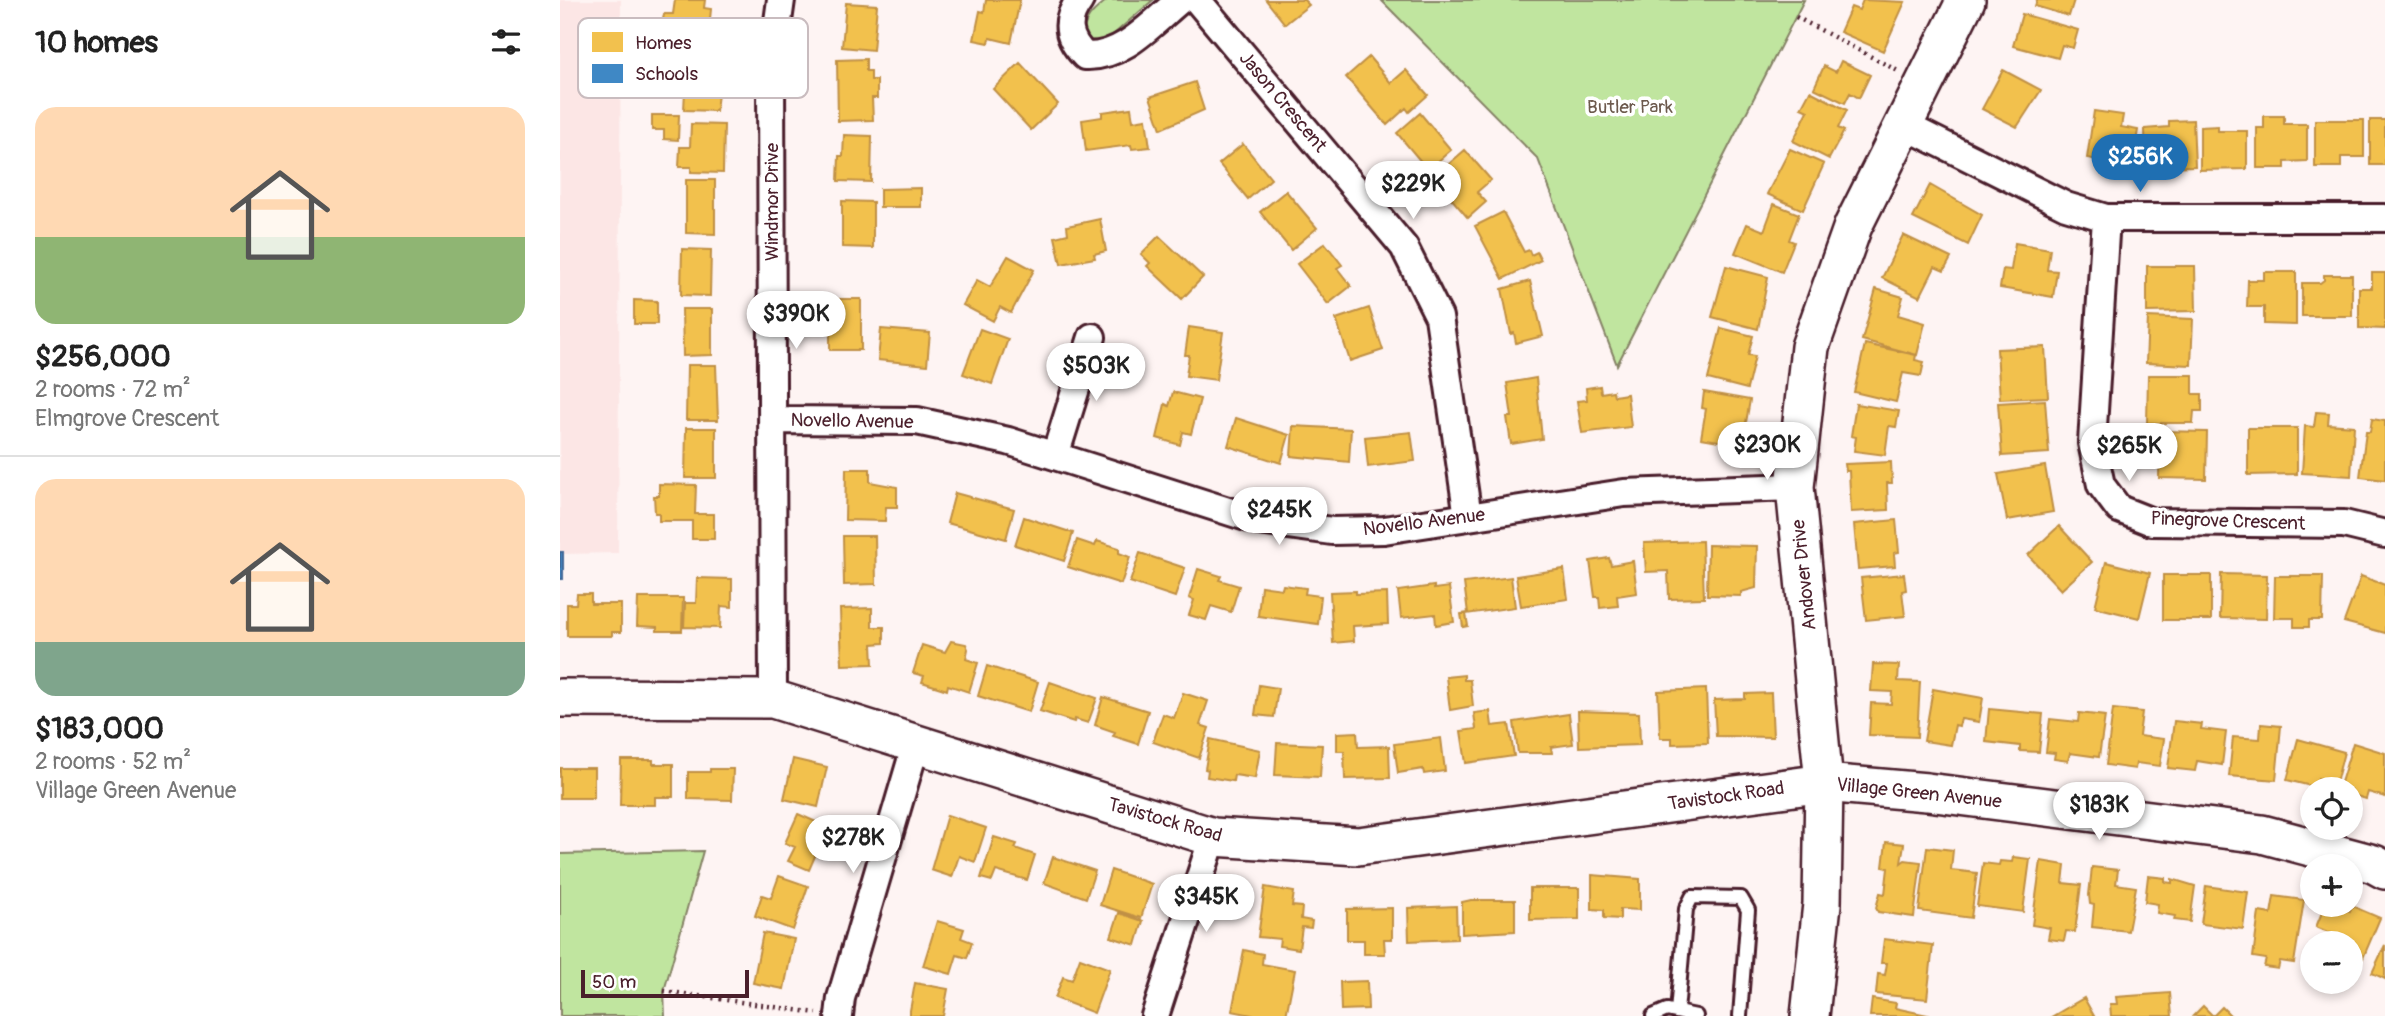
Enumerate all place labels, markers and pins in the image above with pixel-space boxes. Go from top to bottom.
pin: $256K [2091,134,2189,194]
pin: $229K [1364,162,1462,221]
pin: $390K [747,292,845,351]
pin: $503K [1047,344,1145,403]
pin: $230K [1718,422,1816,482]
pin: $265K [2080,424,2178,483]
pin: $245K [1230,488,1328,547]
pin: $183K [2050,782,2148,842]
pin: $278K [804,816,902,875]
pin: $345K [1157,874,1255,934]

